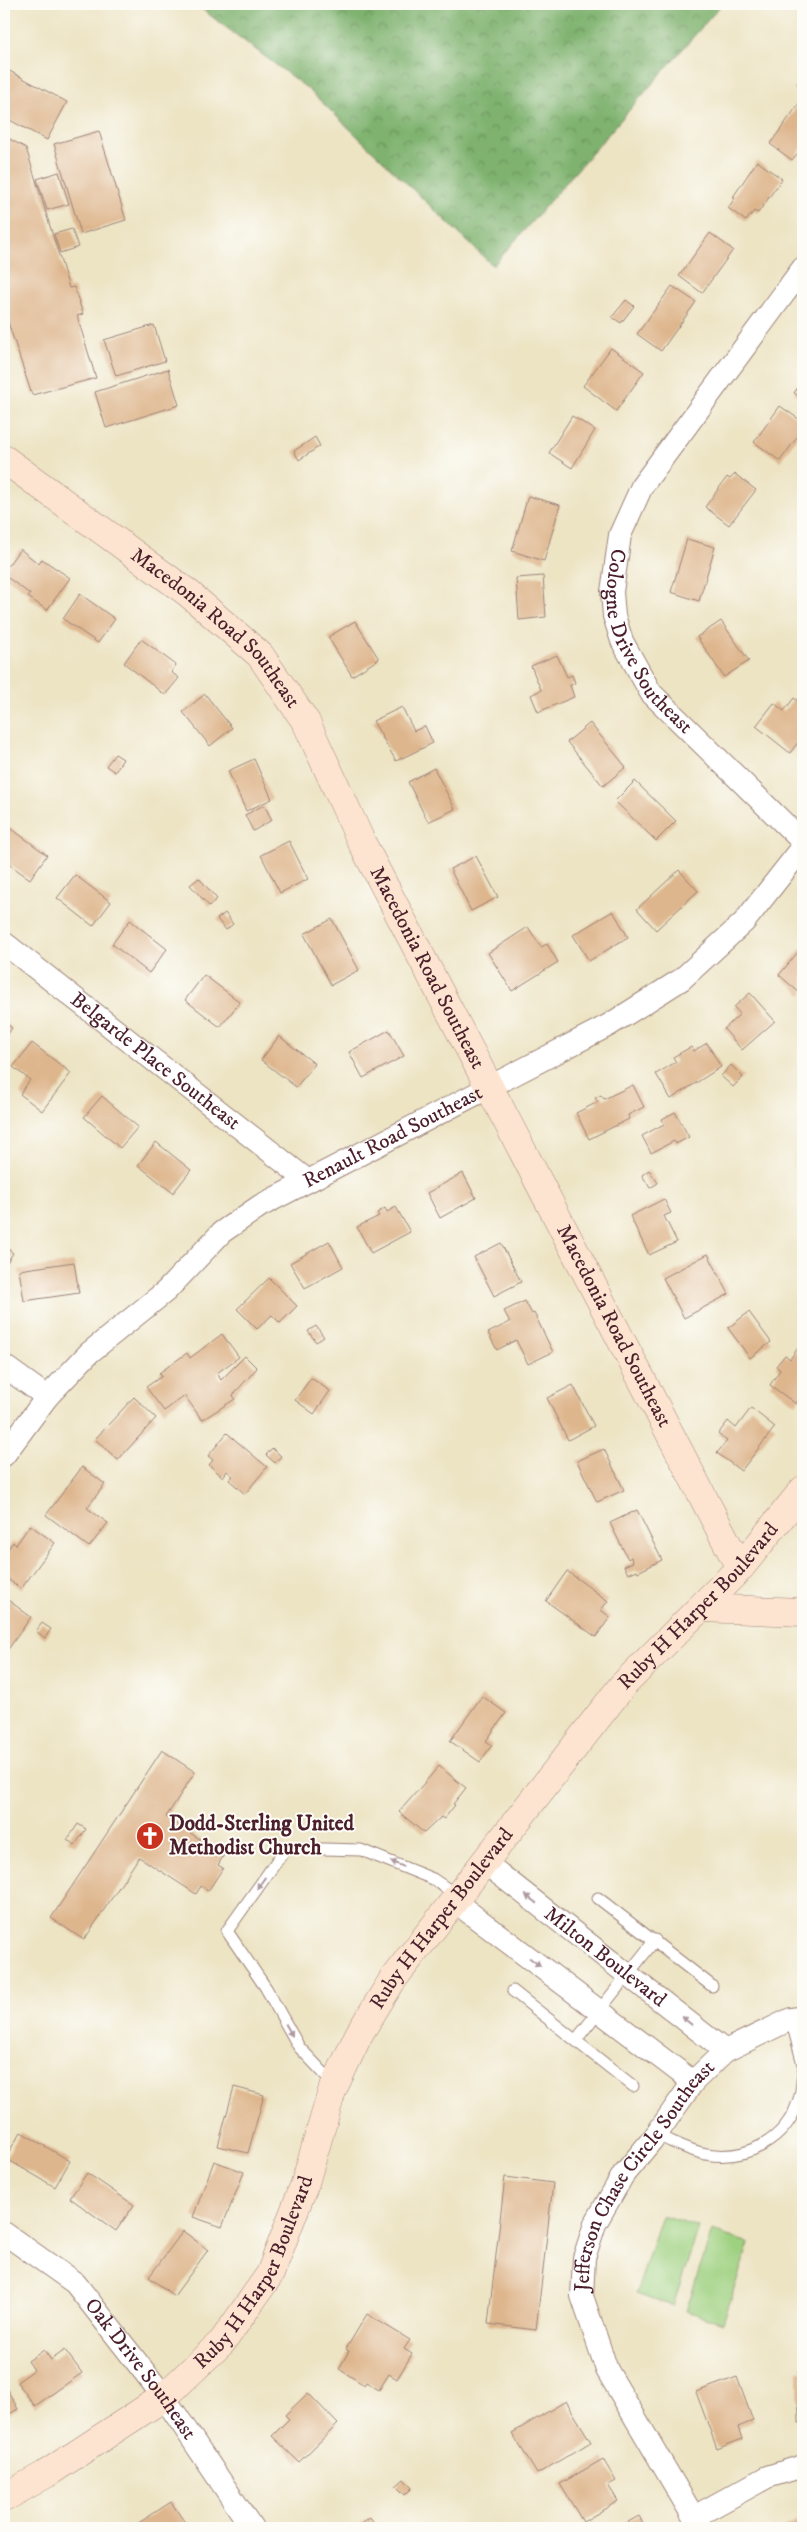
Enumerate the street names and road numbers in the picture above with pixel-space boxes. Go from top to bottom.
street label: Macedonia Road Southeast [125,542,306,714]
street label: Cologne Drive Southeast [599,547,698,740]
street label: Macedonia Road Southeast [364,862,491,1074]
street label: Belgarde Place Southeast [65,987,246,1136]
street label: Renault Road Southeast [299,1080,487,1194]
street label: Macedonia Road Southeast [550,1220,677,1432]
street label: Ruby H Harper Boulevard [613,1517,785,1695]
street label: Ruby H Harper Boulevard [364,1822,520,2014]
street label: Milton Boulevard [539,1901,672,2013]
street label: Jefferson Chase Circle Southeast [569,2055,721,2294]
street label: Ruby H Harper Boulevard [188,2172,320,2375]
street label: Oak Drive Southeast [79,2293,202,2445]

